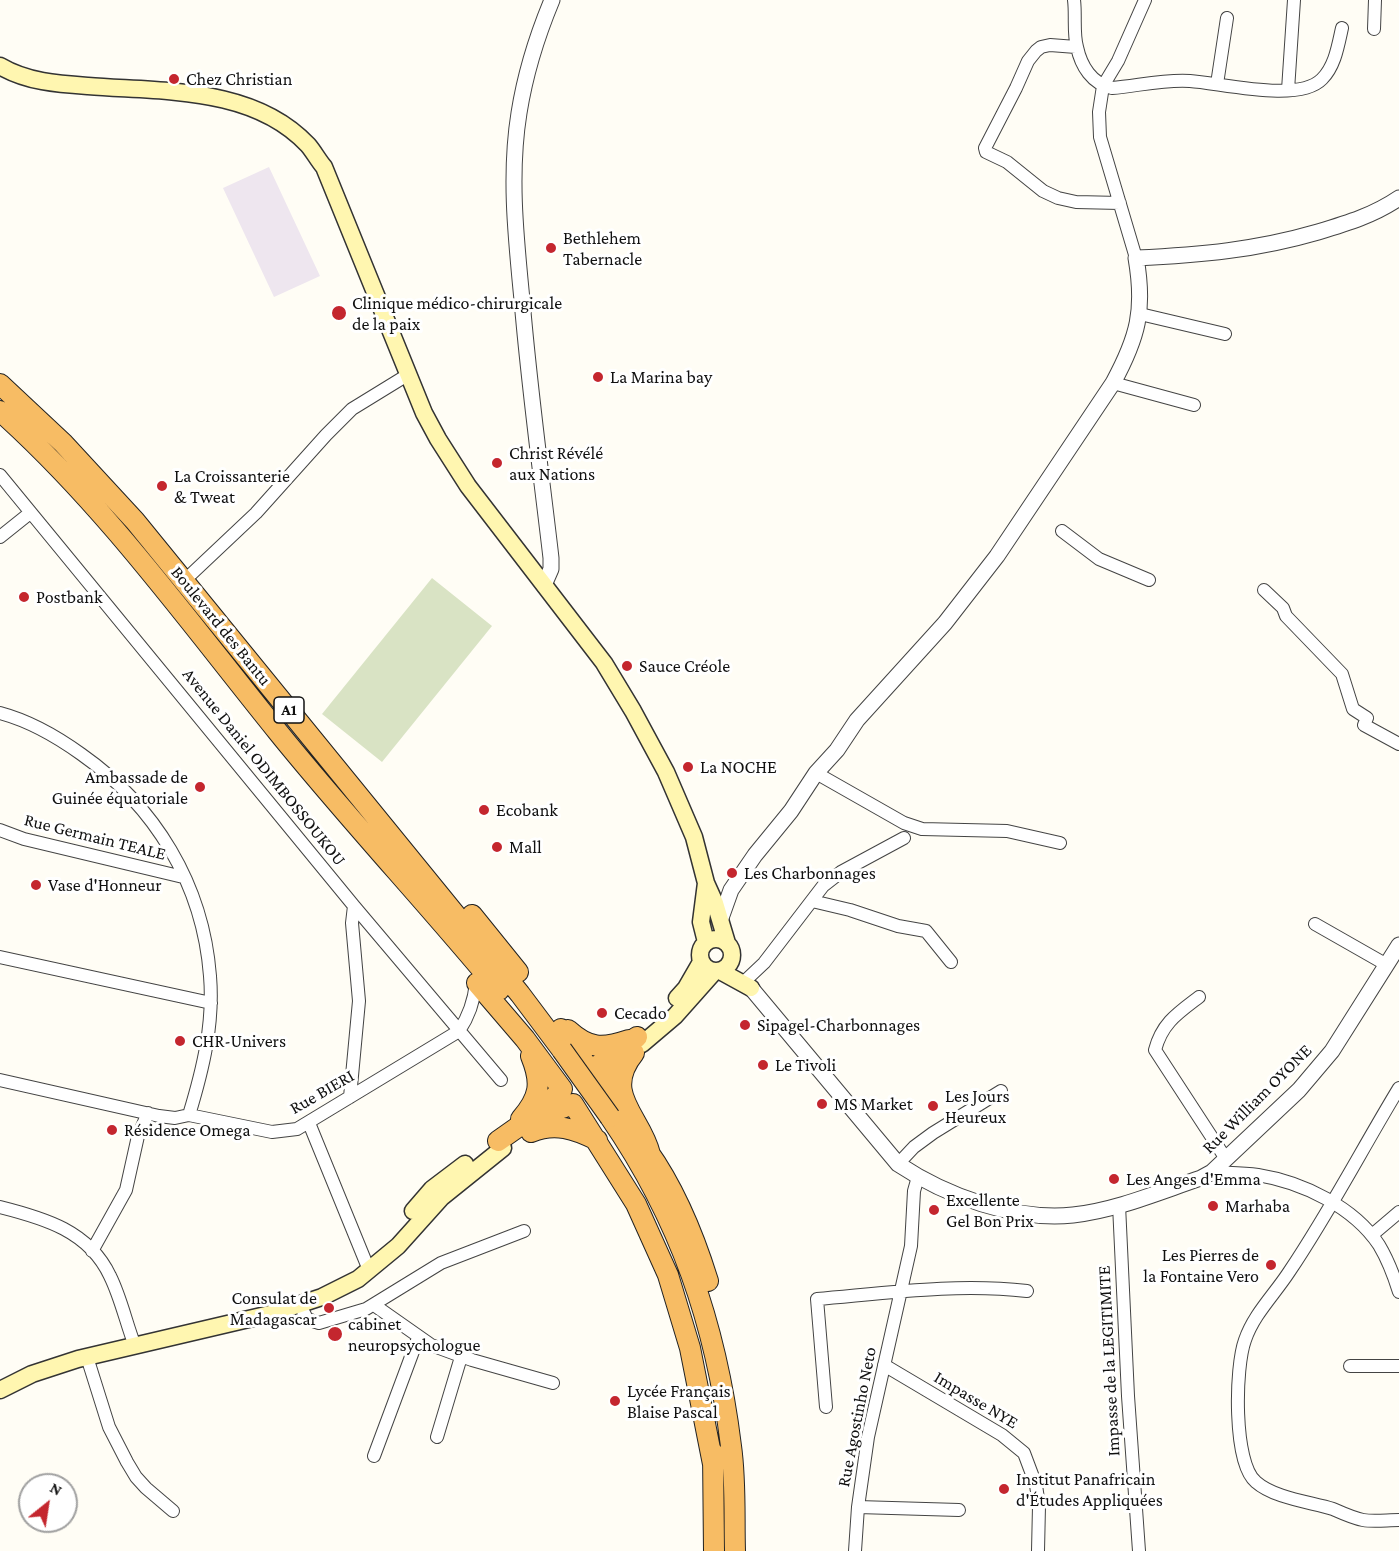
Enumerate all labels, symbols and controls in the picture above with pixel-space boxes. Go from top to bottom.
place label: Chez Christian [186,68,292,90]
marker: Chez Christian [167,72,181,86]
place label: Bethlehem Tabernacle [563,227,642,270]
marker: Bethlehem Tabernacle [544,241,558,255]
place label: Clinique médico-chirurgicale de la paix [352,292,562,334]
marker: Clinique médico-chirurgicale de la paix [330,304,348,322]
place label: La Marina bay [610,366,712,388]
marker: La Marina bay [591,370,605,384]
place label: Christ Révélé aux Nations [509,442,603,484]
marker: Christ Révélé aux Nations [490,456,504,470]
place label: La Croissanterie & Tweat [174,465,290,508]
marker: La Croissanterie & Tweat [155,479,169,493]
street label: Boulevard des Bantu [166,562,276,690]
place label: Postbank [36,586,102,608]
marker: Postbank [17,590,31,604]
place label: Sauce Créole [639,655,730,677]
marker: Sauce Créole [620,659,634,673]
street label: Avenue Daniel ODIMBOSSOUKOU [178,664,350,870]
road number: A1 [274,697,304,723]
place label: La NOCHE [700,756,777,778]
marker: La NOCHE [681,760,695,774]
place label: Ambassade de Guinée équatoriale [52,766,188,808]
marker: Ambassade de Guinée équatoriale [193,780,207,794]
place label: Ecobank [496,799,558,821]
marker: Ecobank [477,803,491,817]
street label: Rue Germain TEALE [22,809,168,865]
place label: Mall [509,836,542,858]
marker: Mall [490,840,504,854]
place label: Les Charbonnages [744,862,876,884]
marker: Les Charbonnages [725,866,739,880]
place label: Vase d'Honneur [48,874,162,896]
marker: Vase d'Honneur [29,878,43,892]
place label: Cecado [614,1002,667,1024]
marker: Cecado [595,1006,609,1020]
place label: Sipagel-Charbonnages [757,1014,920,1036]
marker: Sipagel-Charbonnages [738,1018,752,1032]
place label: CHR-Univers [192,1030,286,1052]
marker: CHR-Univers [173,1034,187,1048]
street label: Rue William OYONE [1198,1040,1316,1158]
place label: Le Tivoli [775,1054,836,1076]
marker: Le Tivoli [756,1058,770,1072]
street label: Rue BIERI [286,1065,358,1119]
place label: Les Jours Heureux [945,1085,1009,1128]
place label: MS Market [834,1093,913,1115]
marker: MS Market [815,1097,829,1111]
marker: Les Jours Heureux [926,1099,940,1113]
place label: Résidence Omega [124,1119,251,1141]
marker: Résidence Omega [105,1123,119,1137]
place label: Les Anges d'Emma [1126,1168,1261,1190]
marker: Les Anges d'Emma [1107,1172,1121,1186]
place label: Excellente Gel Bon Prix [946,1189,1034,1232]
place label: Marhaba [1225,1195,1290,1217]
marker: Marhaba [1206,1199,1220,1213]
marker: Excellente Gel Bon Prix [927,1203,941,1217]
place label: Les Pierres de la Fontaine Vero [1143,1244,1259,1286]
marker: Les Pierres de la Fontaine Vero [1264,1258,1278,1272]
street label: Impasse de la LEGITIMITE [1093,1265,1125,1457]
place label: Consulat de Madagascar [230,1287,317,1330]
marker: Consulat de Madagascar [322,1301,336,1315]
place label: cabinet neuropsychologue [348,1313,480,1356]
marker: cabinet neuropsychologue [326,1325,344,1343]
street label: Rue Agostinho Neto [833,1345,881,1489]
street label: Impasse NYE [930,1366,1022,1434]
place label: Lycée Français Blaise Pascal [627,1380,731,1422]
marker: Lycée Français Blaise Pascal [608,1394,622,1408]
place label: Institut Panafricain d'Études Appliquées [1016,1468,1163,1510]
north arrow [18,1473,78,1533]
text: N [47,1479,65,1499]
marker: Institut Panafricain d'Études Appliquées [997,1482,1011,1496]

